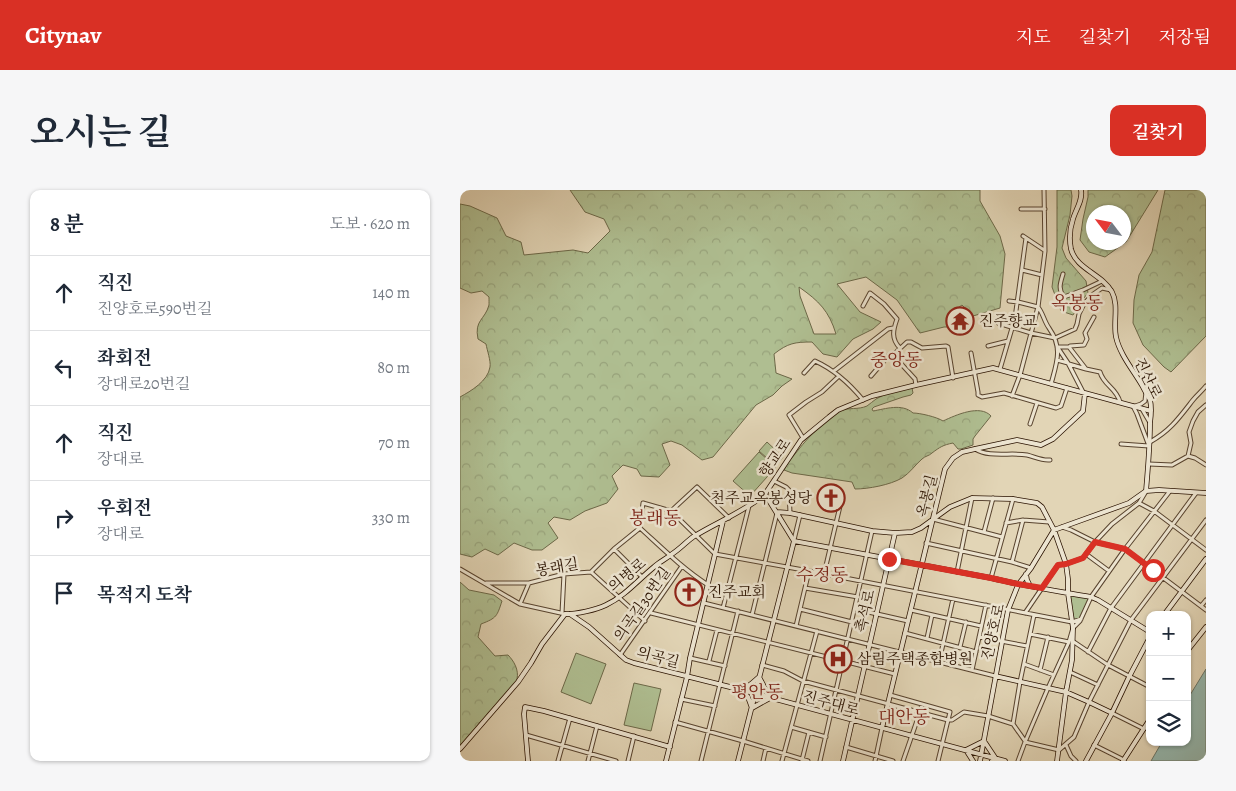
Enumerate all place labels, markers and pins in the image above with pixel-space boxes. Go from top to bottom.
temple icon: 진주향교 [945,306,975,336]
place label: 진주향교 [979,311,1037,331]
church icon: 천주교옥봉성당 [816,483,846,513]
place label: 천주교옥봉성당 [711,488,813,508]
church icon: 진주교회 [674,577,704,607]
place label: 진주교회 [708,582,766,602]
hospital icon: 삼림주택종합병원 [823,644,853,674]
place label: 삼림주택종합병원 [857,649,973,669]

